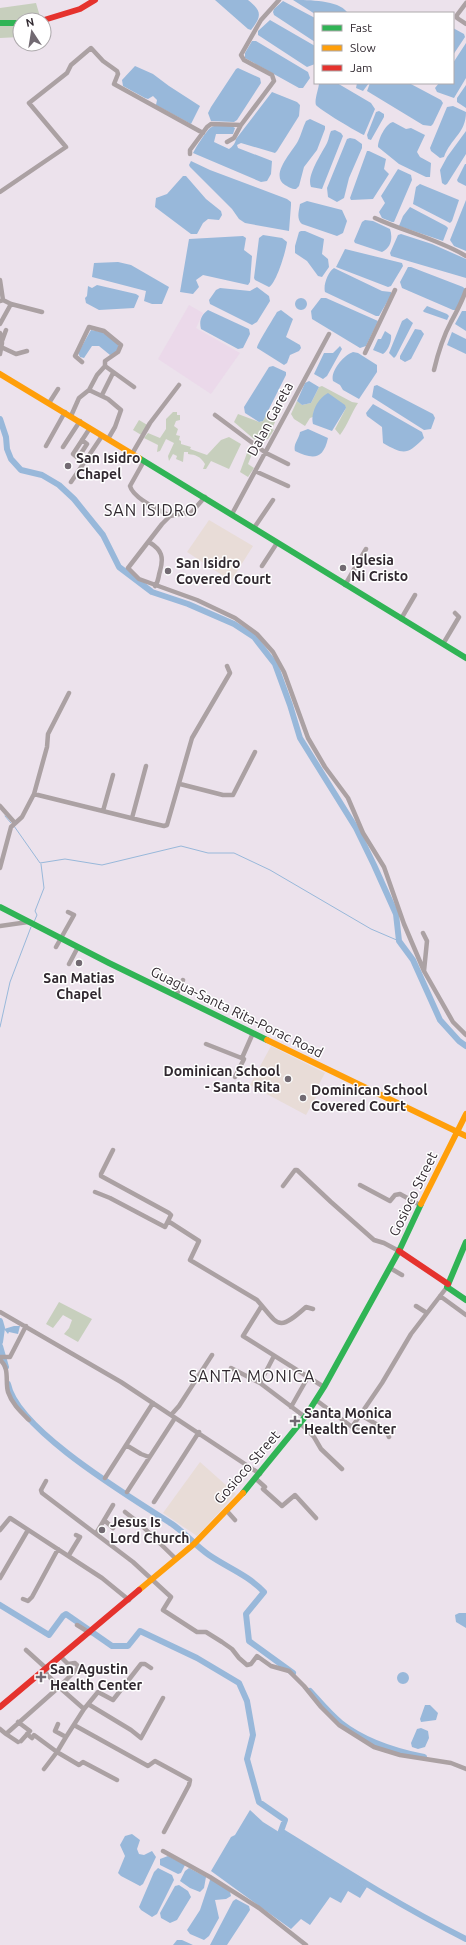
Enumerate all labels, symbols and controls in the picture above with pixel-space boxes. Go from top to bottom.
north arrow [12,12,52,52]
legend [314,12,454,84]
text: N [25,15,35,29]
text: Fast [350,21,372,34]
text: Slow [350,41,376,54]
text: Jam [350,61,372,74]
street label: Dalan Gareta [244,379,296,459]
place label: San Isidro Chapel [76,450,140,482]
marker: San Isidro Chapel [63,461,73,471]
district label: SAN ISIDRO [104,501,198,519]
place label: Iglesia Ni Cristo [351,552,408,584]
place label: San Isidro Covered Court [176,555,271,587]
marker: Iglesia Ni Cristo [338,563,348,573]
marker: San Isidro Covered Court [163,566,173,576]
marker: San Matias Chapel [74,958,84,968]
street label: Guagua-Santa Rita-Porac Road [148,963,326,1061]
place label: San Matias Chapel [43,970,115,1002]
place label: Dominican School - Santa Rita [163,1063,280,1095]
marker: Dominican School - Santa Rita [283,1074,293,1084]
place label: Dominican School Covered Court [311,1082,428,1114]
marker: Dominican School Covered Court [298,1093,308,1103]
street label: Gosioco Street [386,1149,441,1239]
district label: SANTA MONICA [189,1367,315,1385]
place label: Santa Monica Health Center [304,1405,397,1437]
marker: Santa Monica Health Center [289,1415,301,1427]
street label: Gosioco Street [211,1427,284,1507]
place label: Jesus Is Lord Church [110,1514,190,1546]
marker: Jesus Is Lord Church [97,1525,107,1535]
place label: San Agustin Health Center [50,1661,143,1693]
marker: San Agustin Health Center [35,1671,47,1683]

